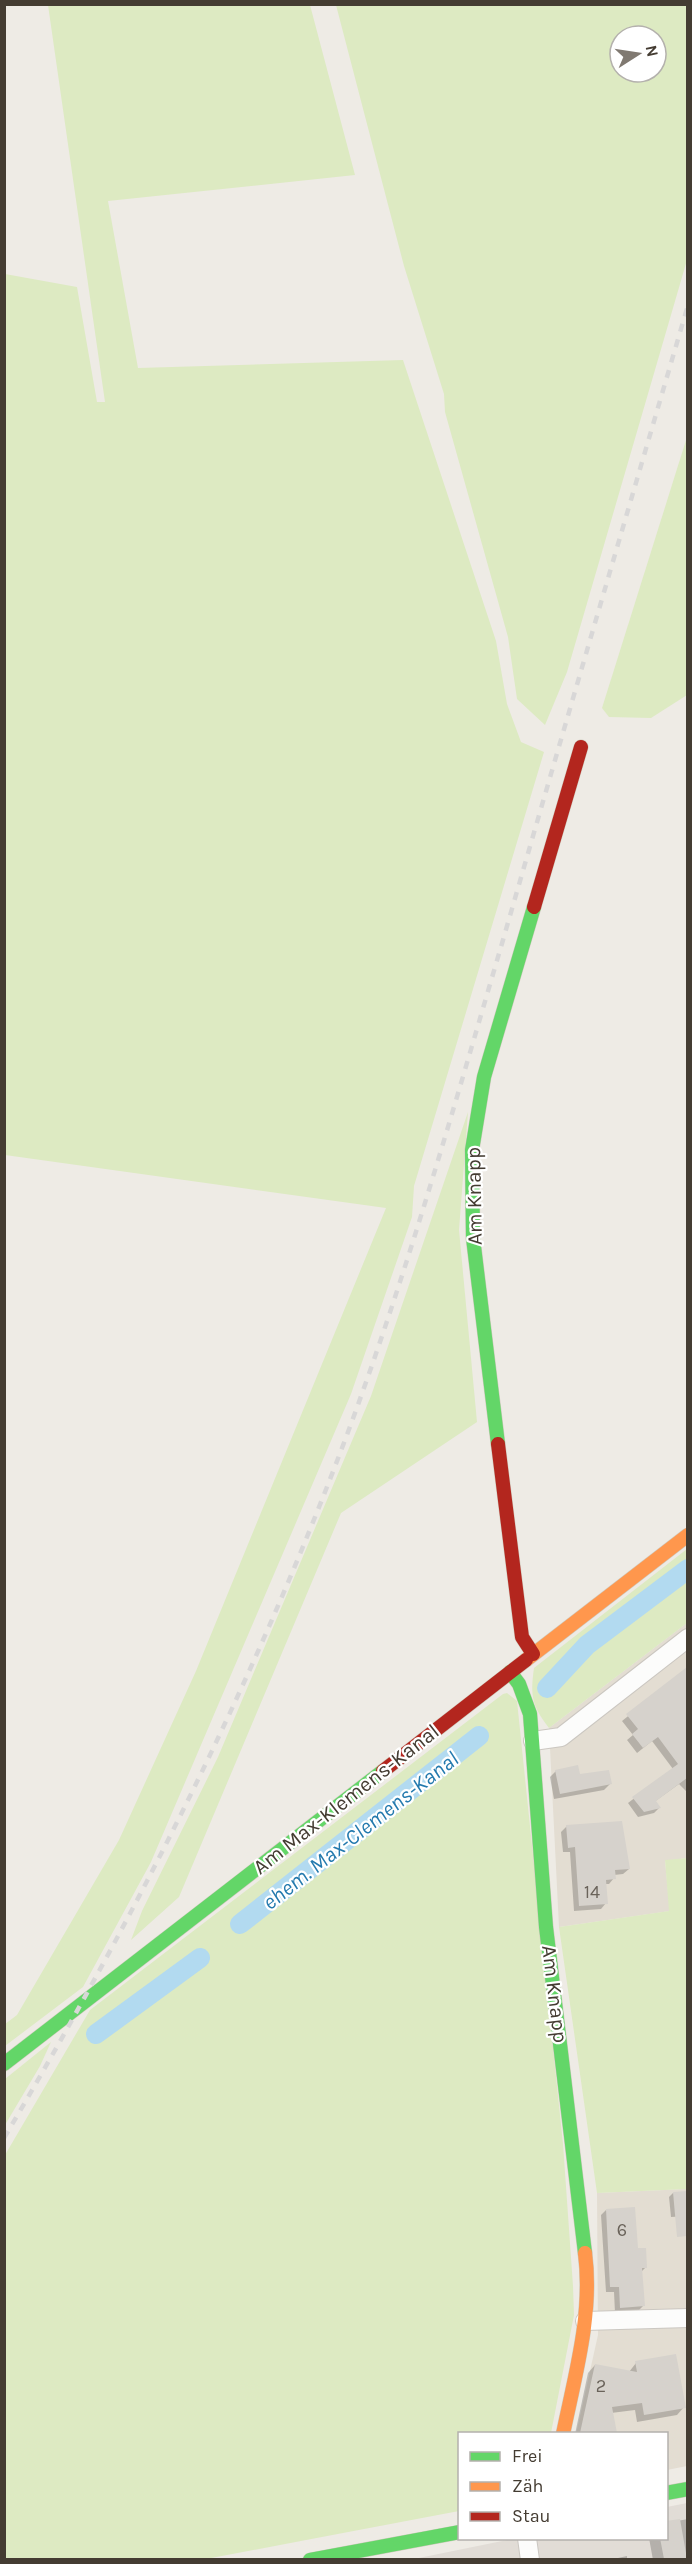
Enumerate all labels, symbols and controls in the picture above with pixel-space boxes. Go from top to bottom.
north arrow [608,24,668,84]
text: N [642,43,663,59]
street label: Am Knapp [461,1147,487,1245]
street label: Am Max-Klemens-Kanal [248,1719,444,1879]
water label: ehem. Max-Clemens-Kanal [257,1746,464,1915]
house number: 14 [584,1881,600,1903]
street label: Am Knapp [537,1944,573,2044]
house number: 6 [617,2219,627,2241]
house number: 2 [596,2375,606,2397]
legend [458,2432,668,2540]
text: Frei [512,2445,543,2467]
text: Zäh [512,2475,543,2497]
text: Stau [512,2505,550,2527]

